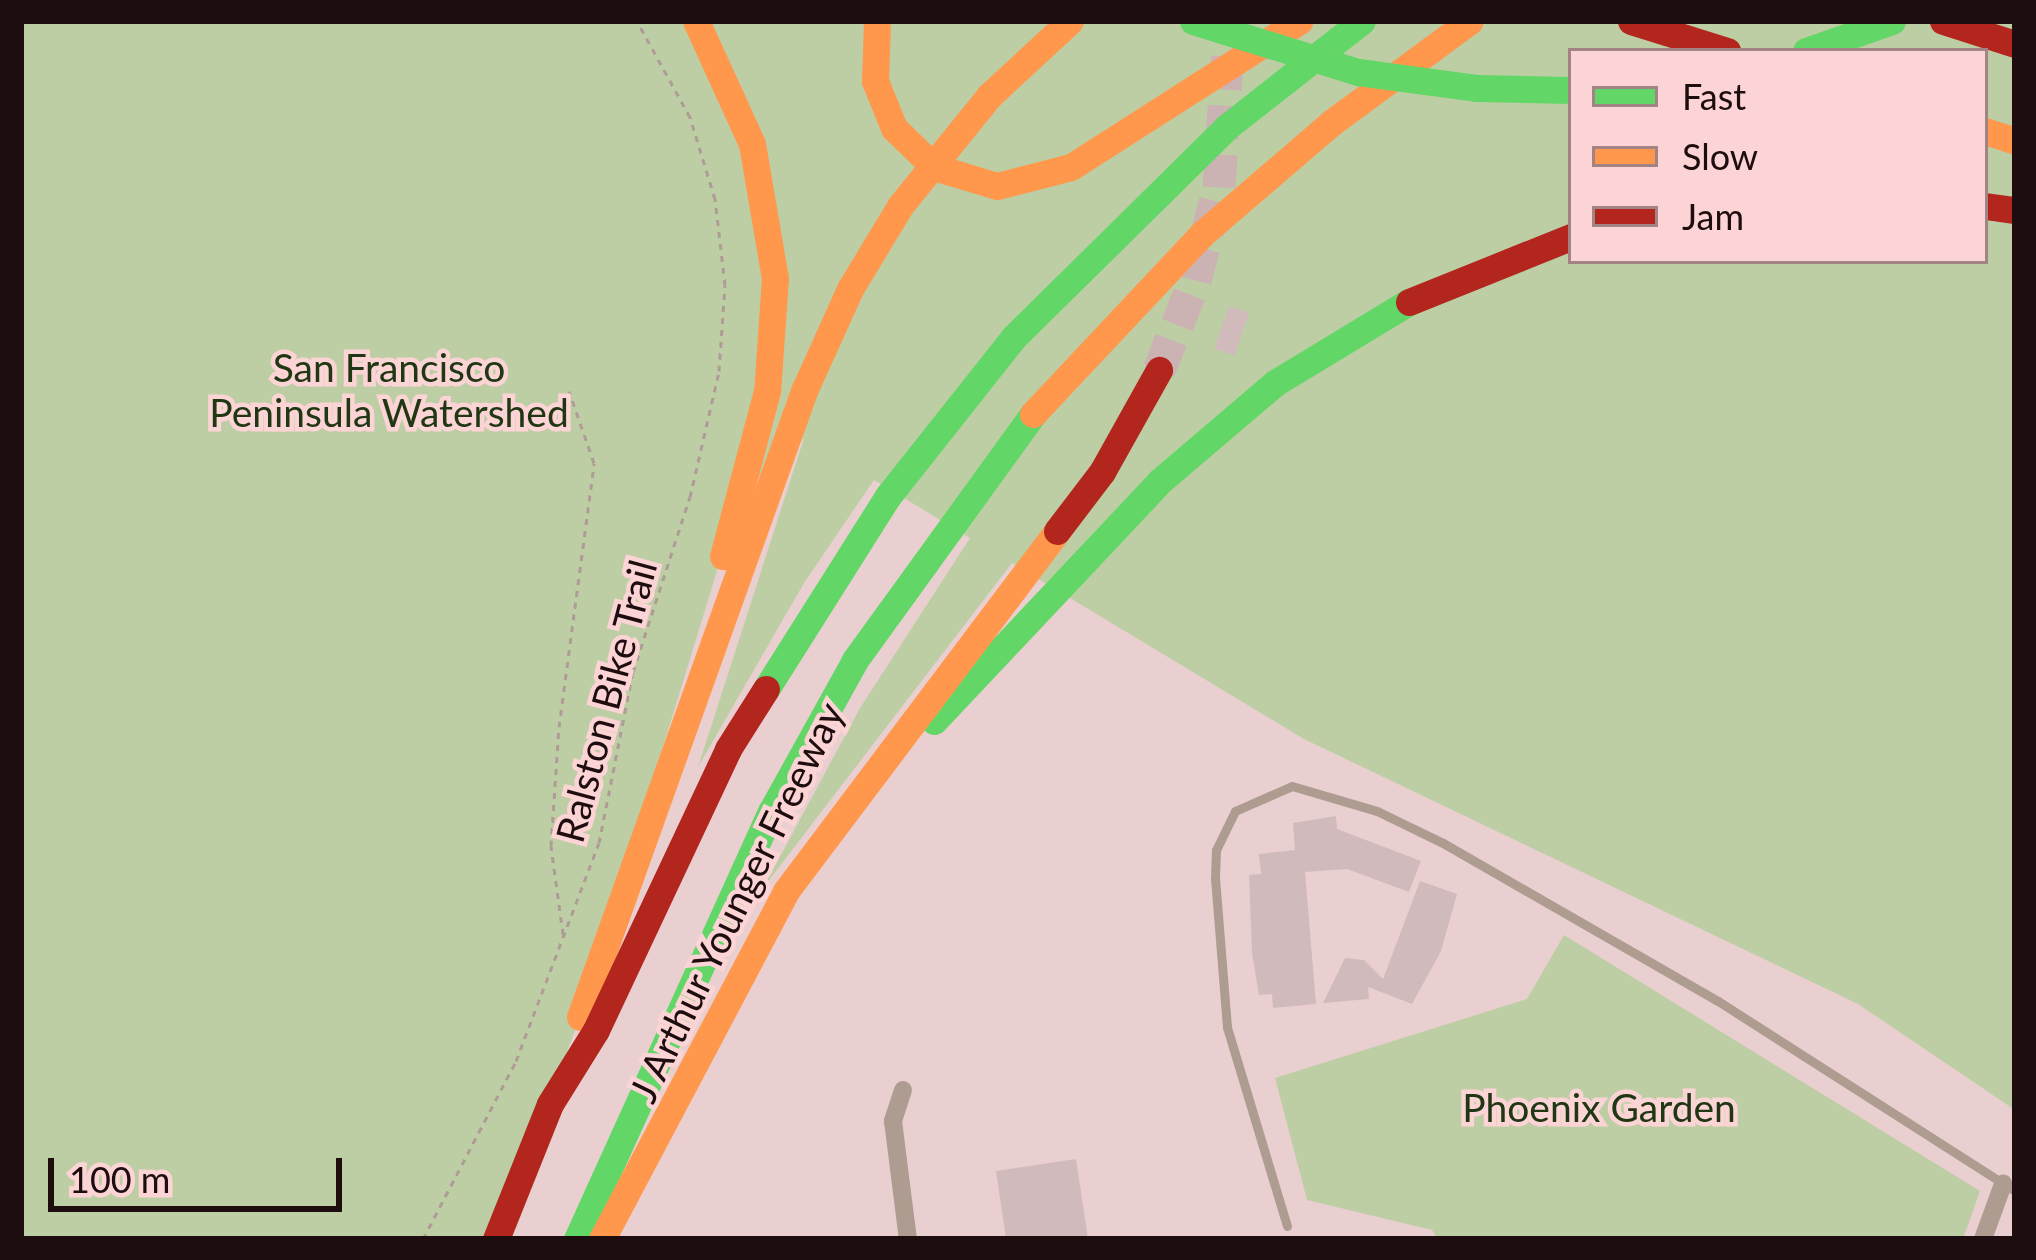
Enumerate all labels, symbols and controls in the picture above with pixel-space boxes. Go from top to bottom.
legend [1568,48,1988,264]
text: Fast [1682,74,1746,118]
text: Slow [1682,134,1758,178]
text: Jam [1682,194,1744,238]
park label: San Francisco Peninsula Watershed [209,345,569,436]
street label: Ralston Bike Trail [546,554,666,848]
street label: J Arthur Younger Freeway [618,693,854,1111]
park label: Phoenix Garden [1462,1084,1736,1130]
scale bar [54,1134,348,1208]
text: 100 m [69,1157,170,1201]

